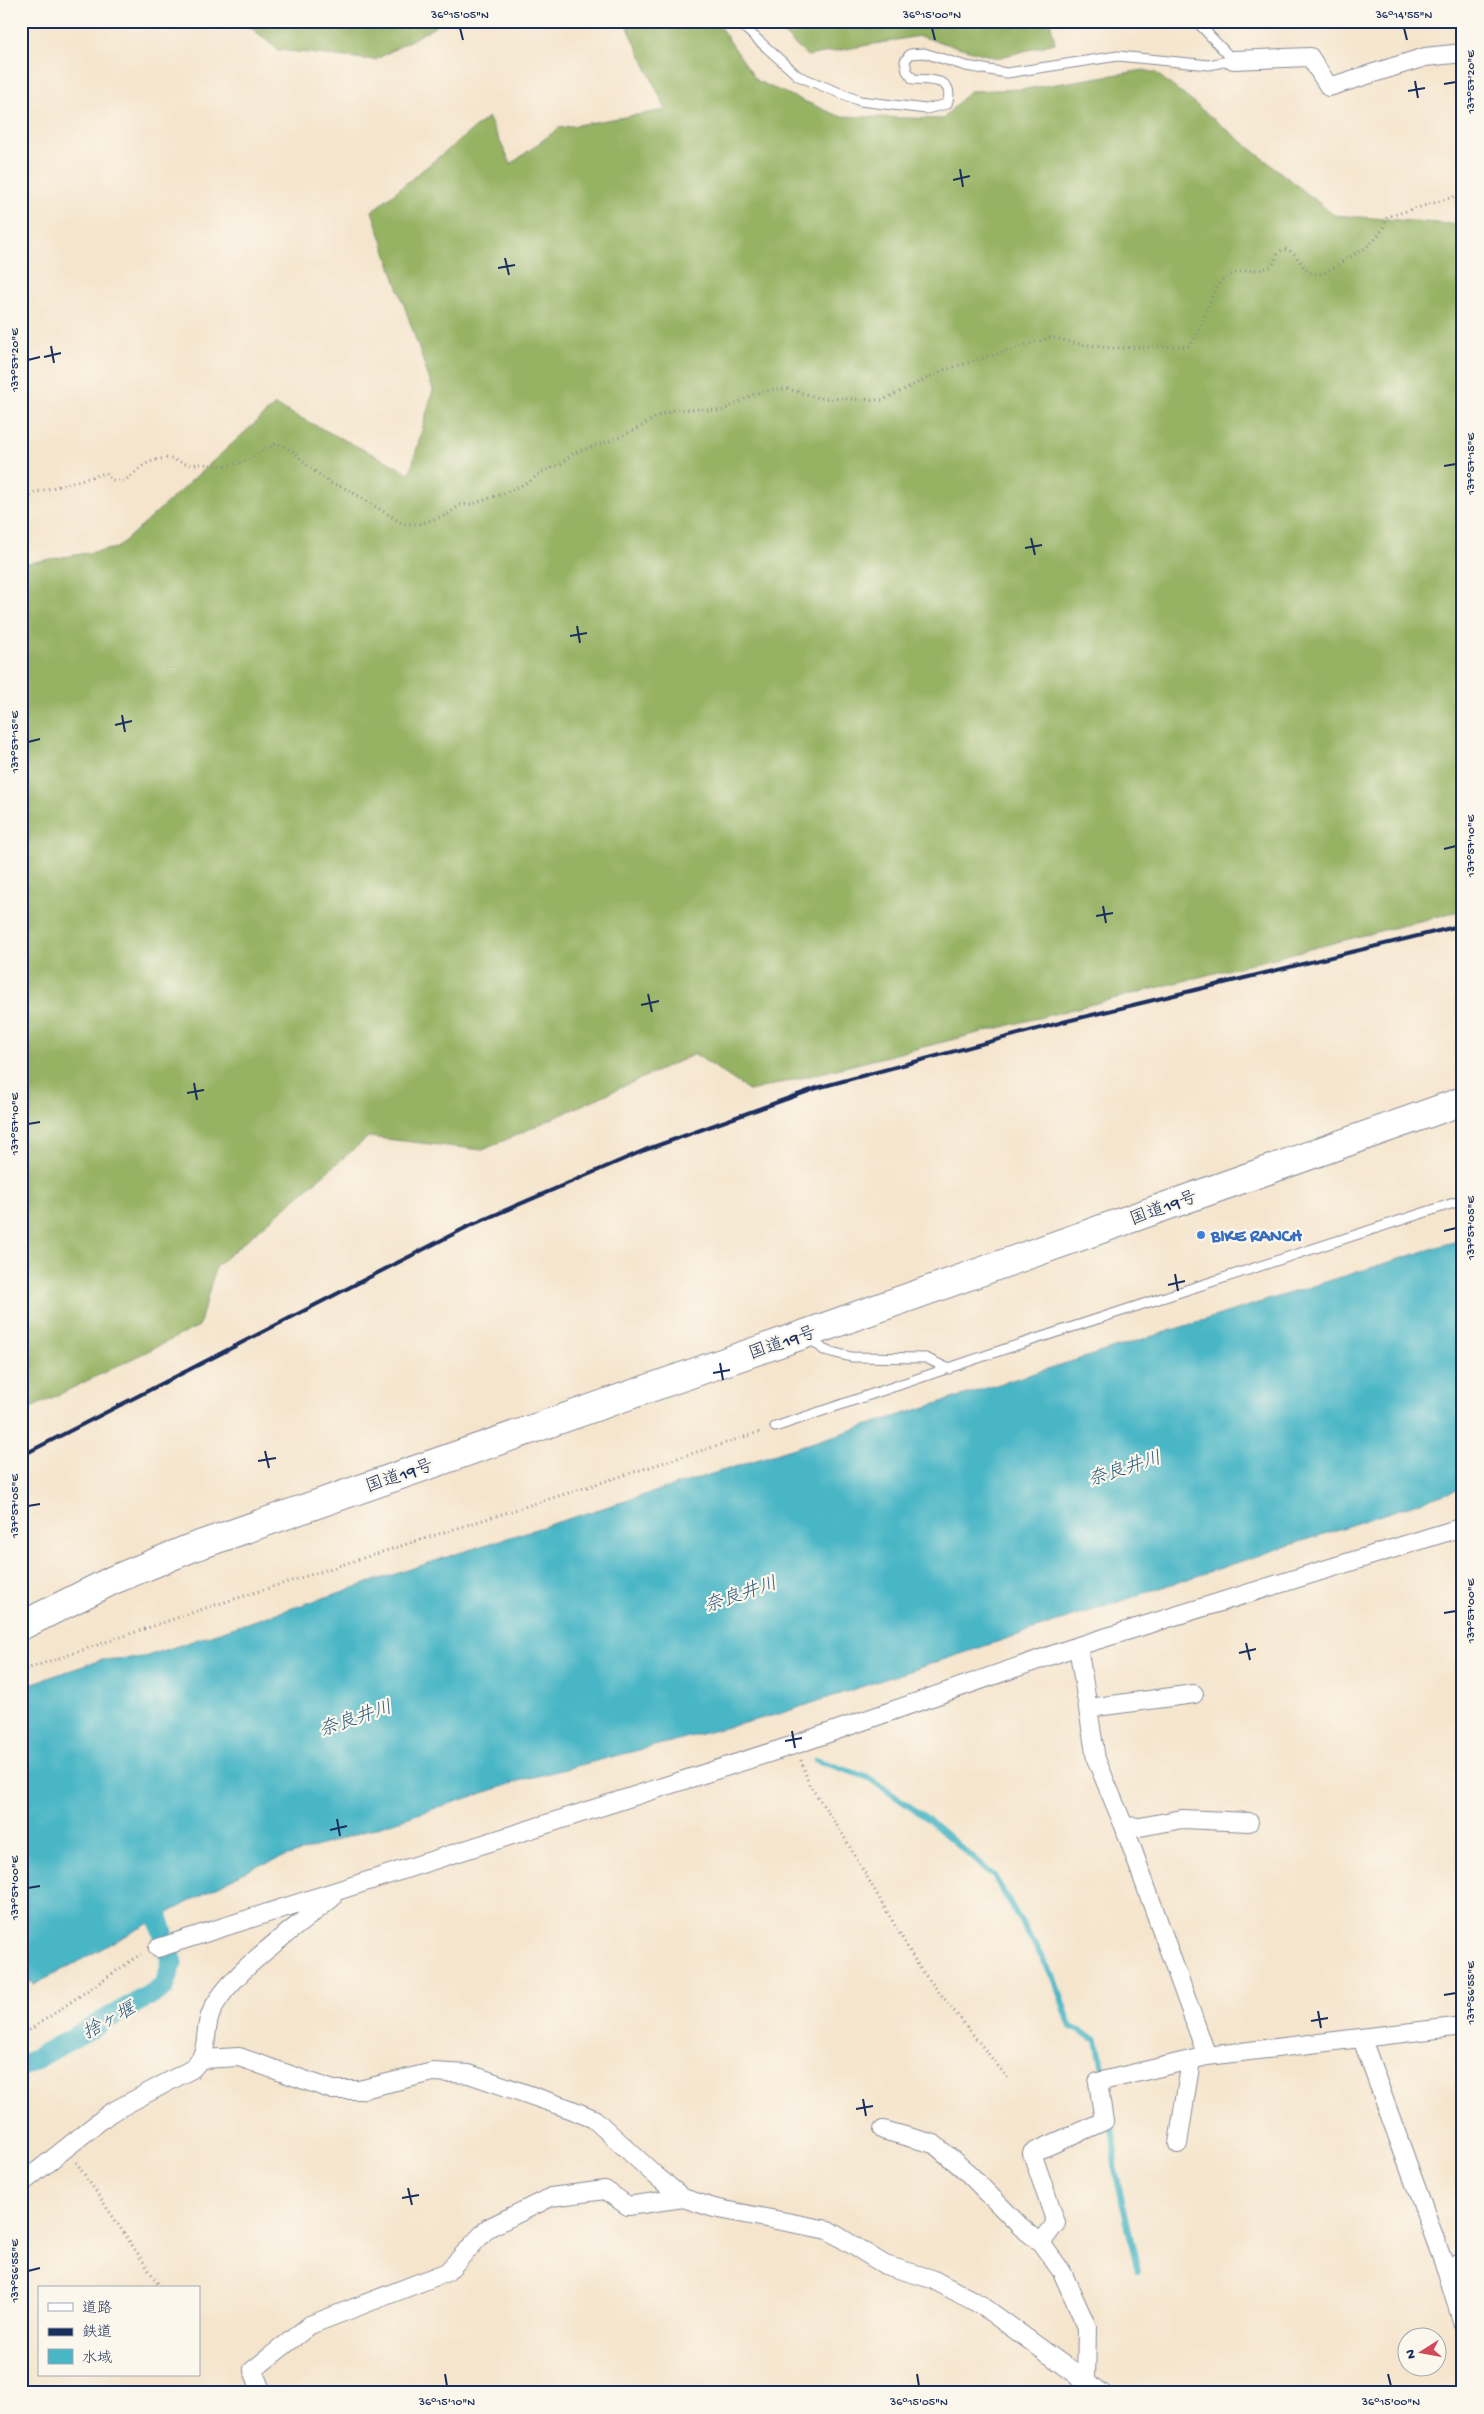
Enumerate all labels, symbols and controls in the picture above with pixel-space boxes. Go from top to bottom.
text: 36°15'05"N [430,9,489,23]
text: 36°15'00"N [902,9,961,23]
text: 36°14'55"N [1375,9,1433,23]
text: 137°57'20"E [1465,50,1479,115]
text: 137°57'20"E [9,328,23,393]
text: 137°57'15"E [1465,433,1479,496]
text: 137°57'15"E [9,711,23,774]
text: 137°57'10"E [1465,814,1479,878]
text: 137°57'10"E [9,1092,23,1156]
street label: 国道19号 [1127,1187,1200,1231]
text: 137°57'05"E [1465,1196,1479,1261]
place label: BIKE RANCH [1210,1227,1302,1248]
marker: BIKE RANCH [1195,1229,1207,1241]
street label: 国道19号 [746,1322,819,1366]
water label: 奈良井川 [1085,1447,1165,1493]
street label: 国道19号 [363,1455,436,1499]
text: 137°57'05"E [9,1474,23,1539]
water label: 奈良井川 [701,1572,781,1620]
text: 137°57'00"E [1465,1578,1479,1644]
water label: 奈良井川 [316,1696,396,1744]
text: 137°57'00"E [9,1855,23,1921]
text: 137°56'55"E [1465,1961,1479,2026]
water label: 捨ヶ堰 [79,1996,142,2046]
text: 137°56'55"E [9,2239,23,2304]
legend [38,2286,200,2376]
text: 道路 [82,2300,112,2318]
text: 鉄道 [82,2324,112,2342]
north arrow [1396,2326,1446,2376]
text: N [1402,2348,1421,2360]
text: 水域 [82,2349,112,2368]
text: 36°15'10"N [418,2396,475,2410]
text: 36°15'05"N [889,2396,948,2410]
text: 36°15'00"N [1361,2396,1420,2410]

